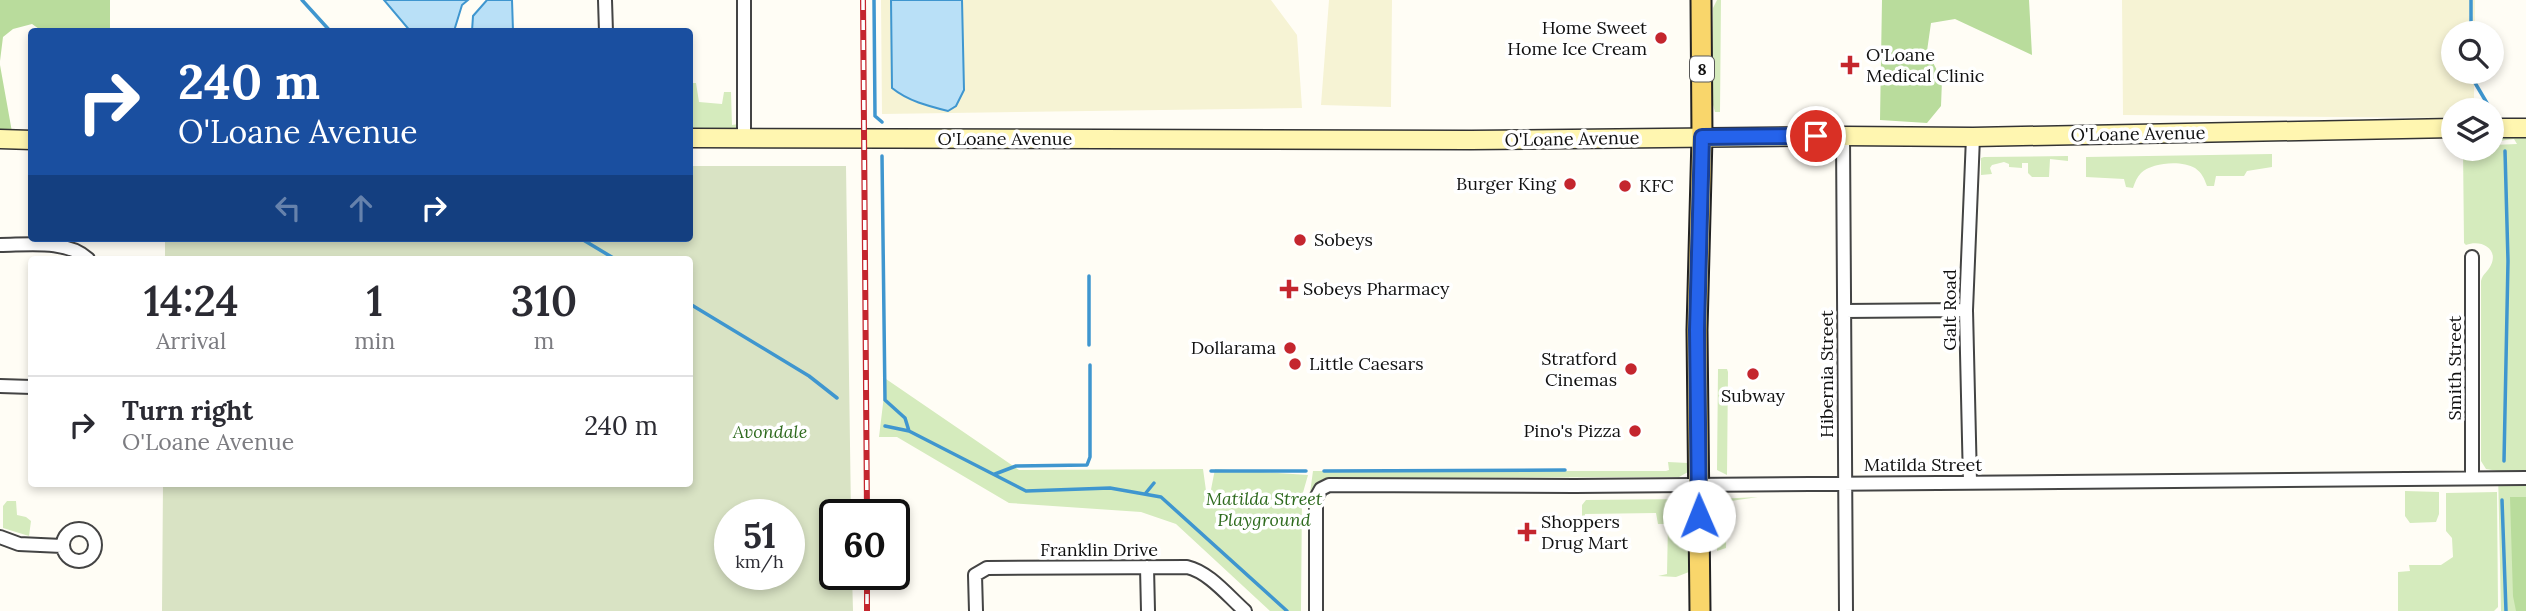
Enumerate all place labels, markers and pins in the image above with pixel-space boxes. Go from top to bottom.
place label: Home Sweet Home Ice Cream [1507,16,1647,60]
marker: Home Sweet Home Ice Cream [1653,30,1669,46]
place label: O'Loane Medical Clinic [1866,43,1984,87]
marker: O'Loane Medical Clinic [1840,55,1860,75]
pin [1786,106,1846,166]
place label: Burger King [1456,172,1557,195]
place label: KFC [1639,174,1674,197]
marker: Burger King [1562,176,1578,192]
marker: KFC [1617,178,1633,194]
place label: Sobeys [1314,228,1373,251]
marker: Sobeys [1292,232,1308,248]
place label: Sobeys Pharmacy [1303,277,1450,300]
marker: Sobeys Pharmacy [1281,281,1297,297]
place label: Dollarama [1191,336,1276,359]
marker: Dollarama [1282,340,1298,356]
place label: Stratford Cinemas [1541,347,1617,391]
place label: Little Caesars [1309,352,1424,375]
marker: Little Caesars [1287,356,1303,372]
marker: Stratford Cinemas [1623,361,1639,377]
marker: Subway [1745,366,1761,382]
place label: Subway [1721,384,1786,407]
place label: Pino's Pizza [1523,419,1621,442]
marker: Pino's Pizza [1627,423,1643,439]
place label: Shoppers Drug Mart [1541,510,1628,554]
marker: Shoppers Drug Mart [1519,524,1535,540]

